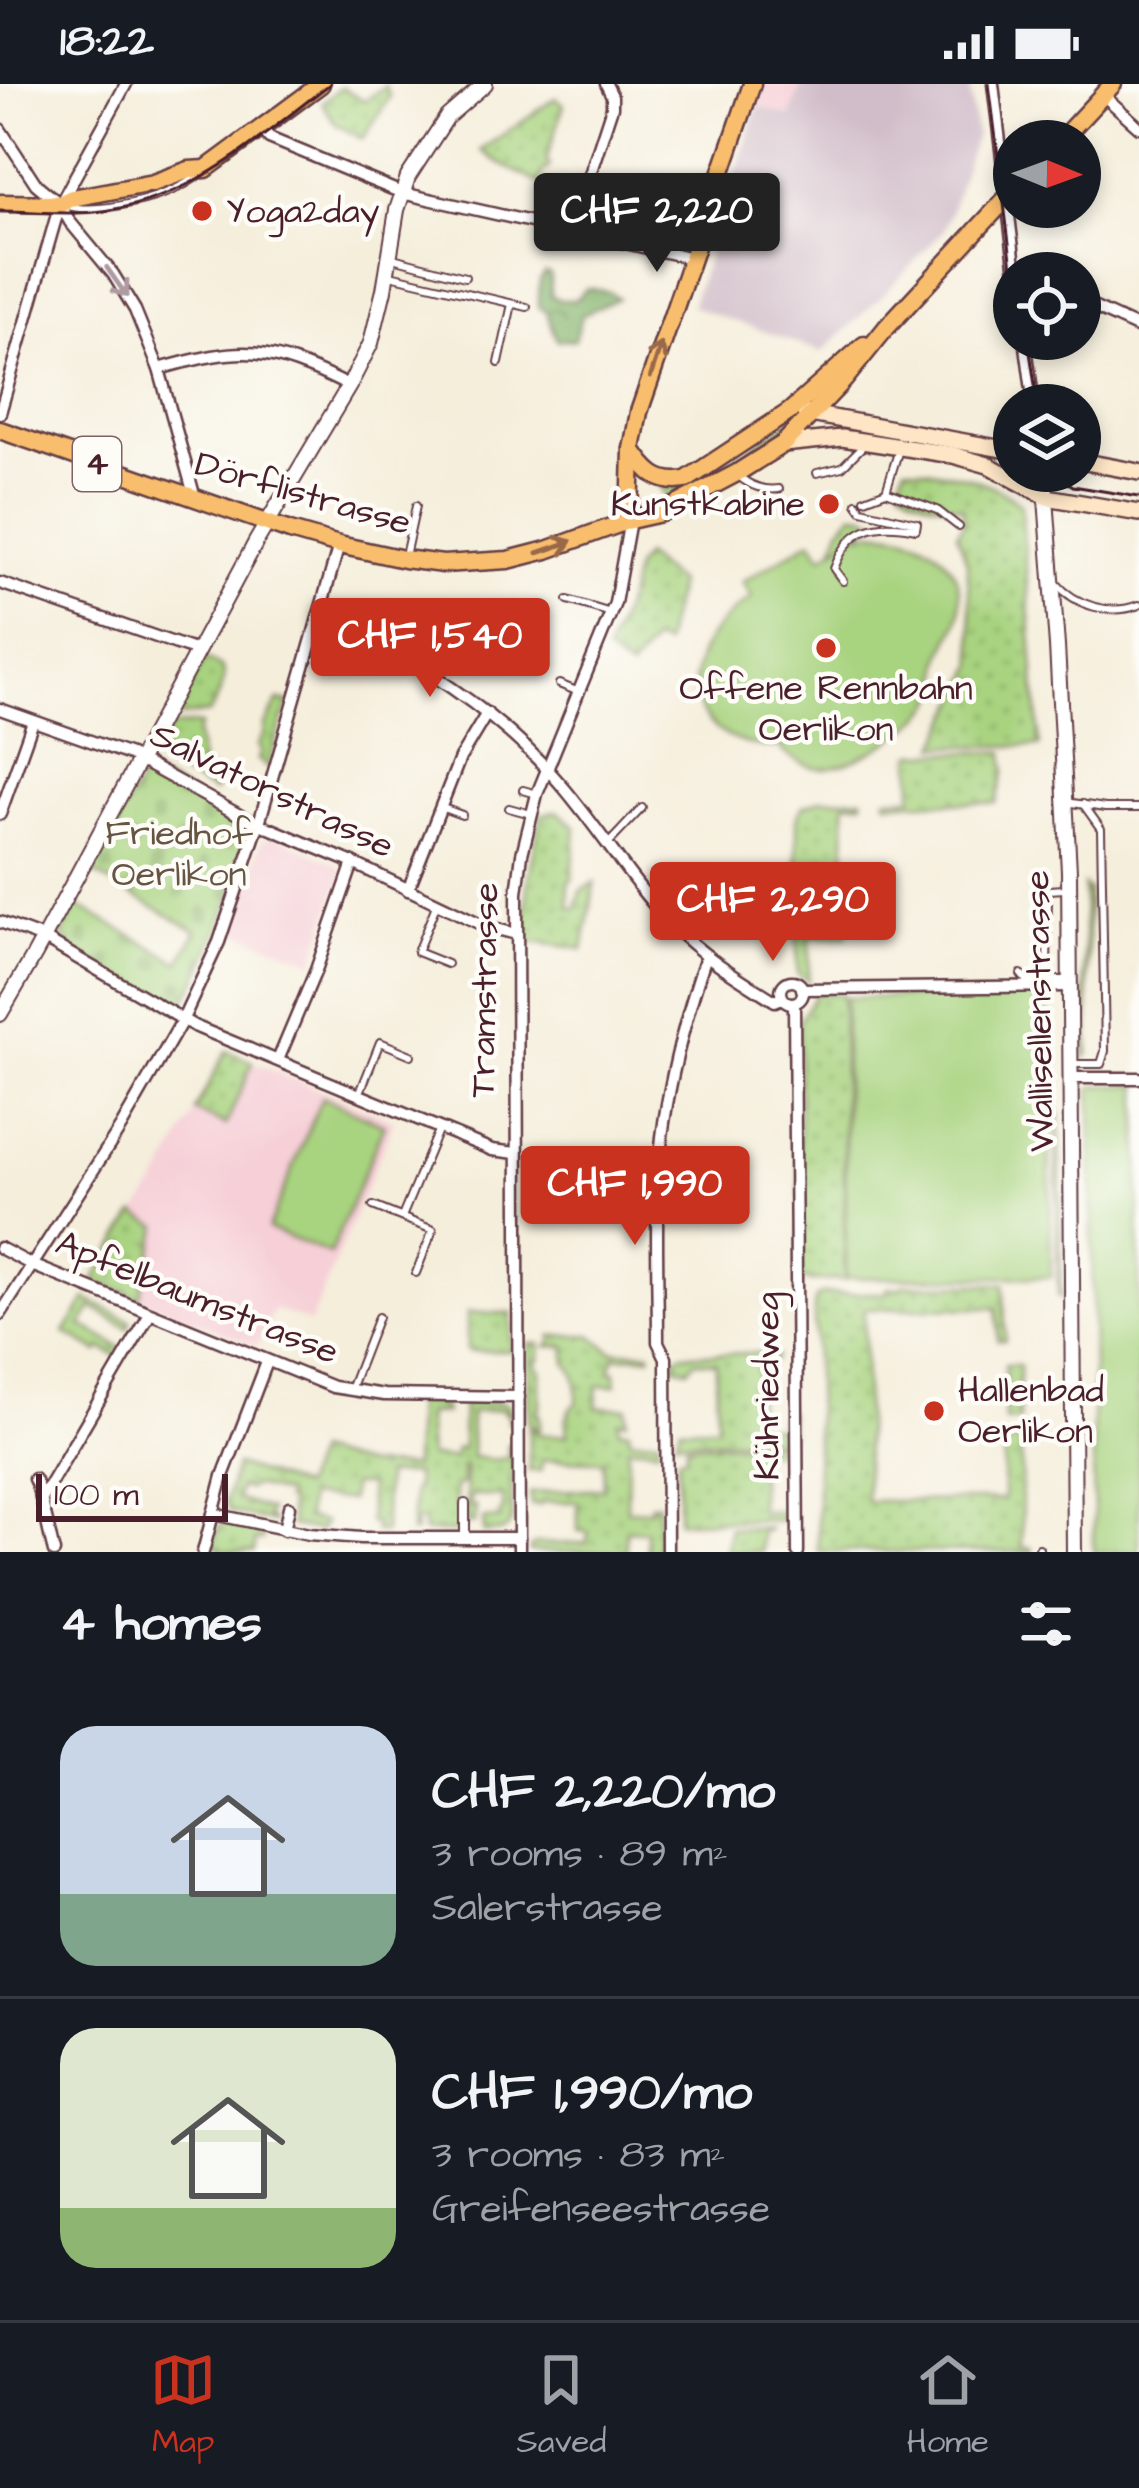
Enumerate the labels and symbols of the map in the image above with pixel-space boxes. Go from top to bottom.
north arrow [993,120,1101,228]
pin: CHF 2,220 [520,173,794,275]
place label: Yoga2day [226,186,380,238]
marker: Yoga2day [189,198,215,224]
one-way arrow [104,265,129,298]
one-way arrow [646,342,668,380]
road number: 4 [73,437,121,491]
street label: Dörflistrasse [189,439,417,549]
place label: Kunstkabine [611,479,805,530]
marker: Kunstkabine [816,491,842,517]
one-way arrow [535,534,573,556]
pin: CHF 1,540 [293,598,567,700]
marker: Offene Rennbahn Oerlikon [813,635,839,661]
place label: Offene Rennbahn Oerlikon [679,663,973,755]
street label: Salvatorstrasse [142,710,402,872]
park label: Friedhof Oerlikon [105,808,253,900]
pin: CHF 2,290 [636,862,910,964]
street label: Wallisellenstrasse [1012,870,1068,1152]
street label: Tramstrasse [458,882,512,1098]
pin: CHF 1,990 [498,1146,772,1248]
street label: Apfelbaumstrasse [48,1218,346,1378]
street label: Kühriedweg [742,1292,794,1480]
place label: Hallenbad Oerlikon [958,1365,1104,1457]
marker: Hallenbad Oerlikon [921,1398,947,1424]
scale bar [36,1468,228,1521]

